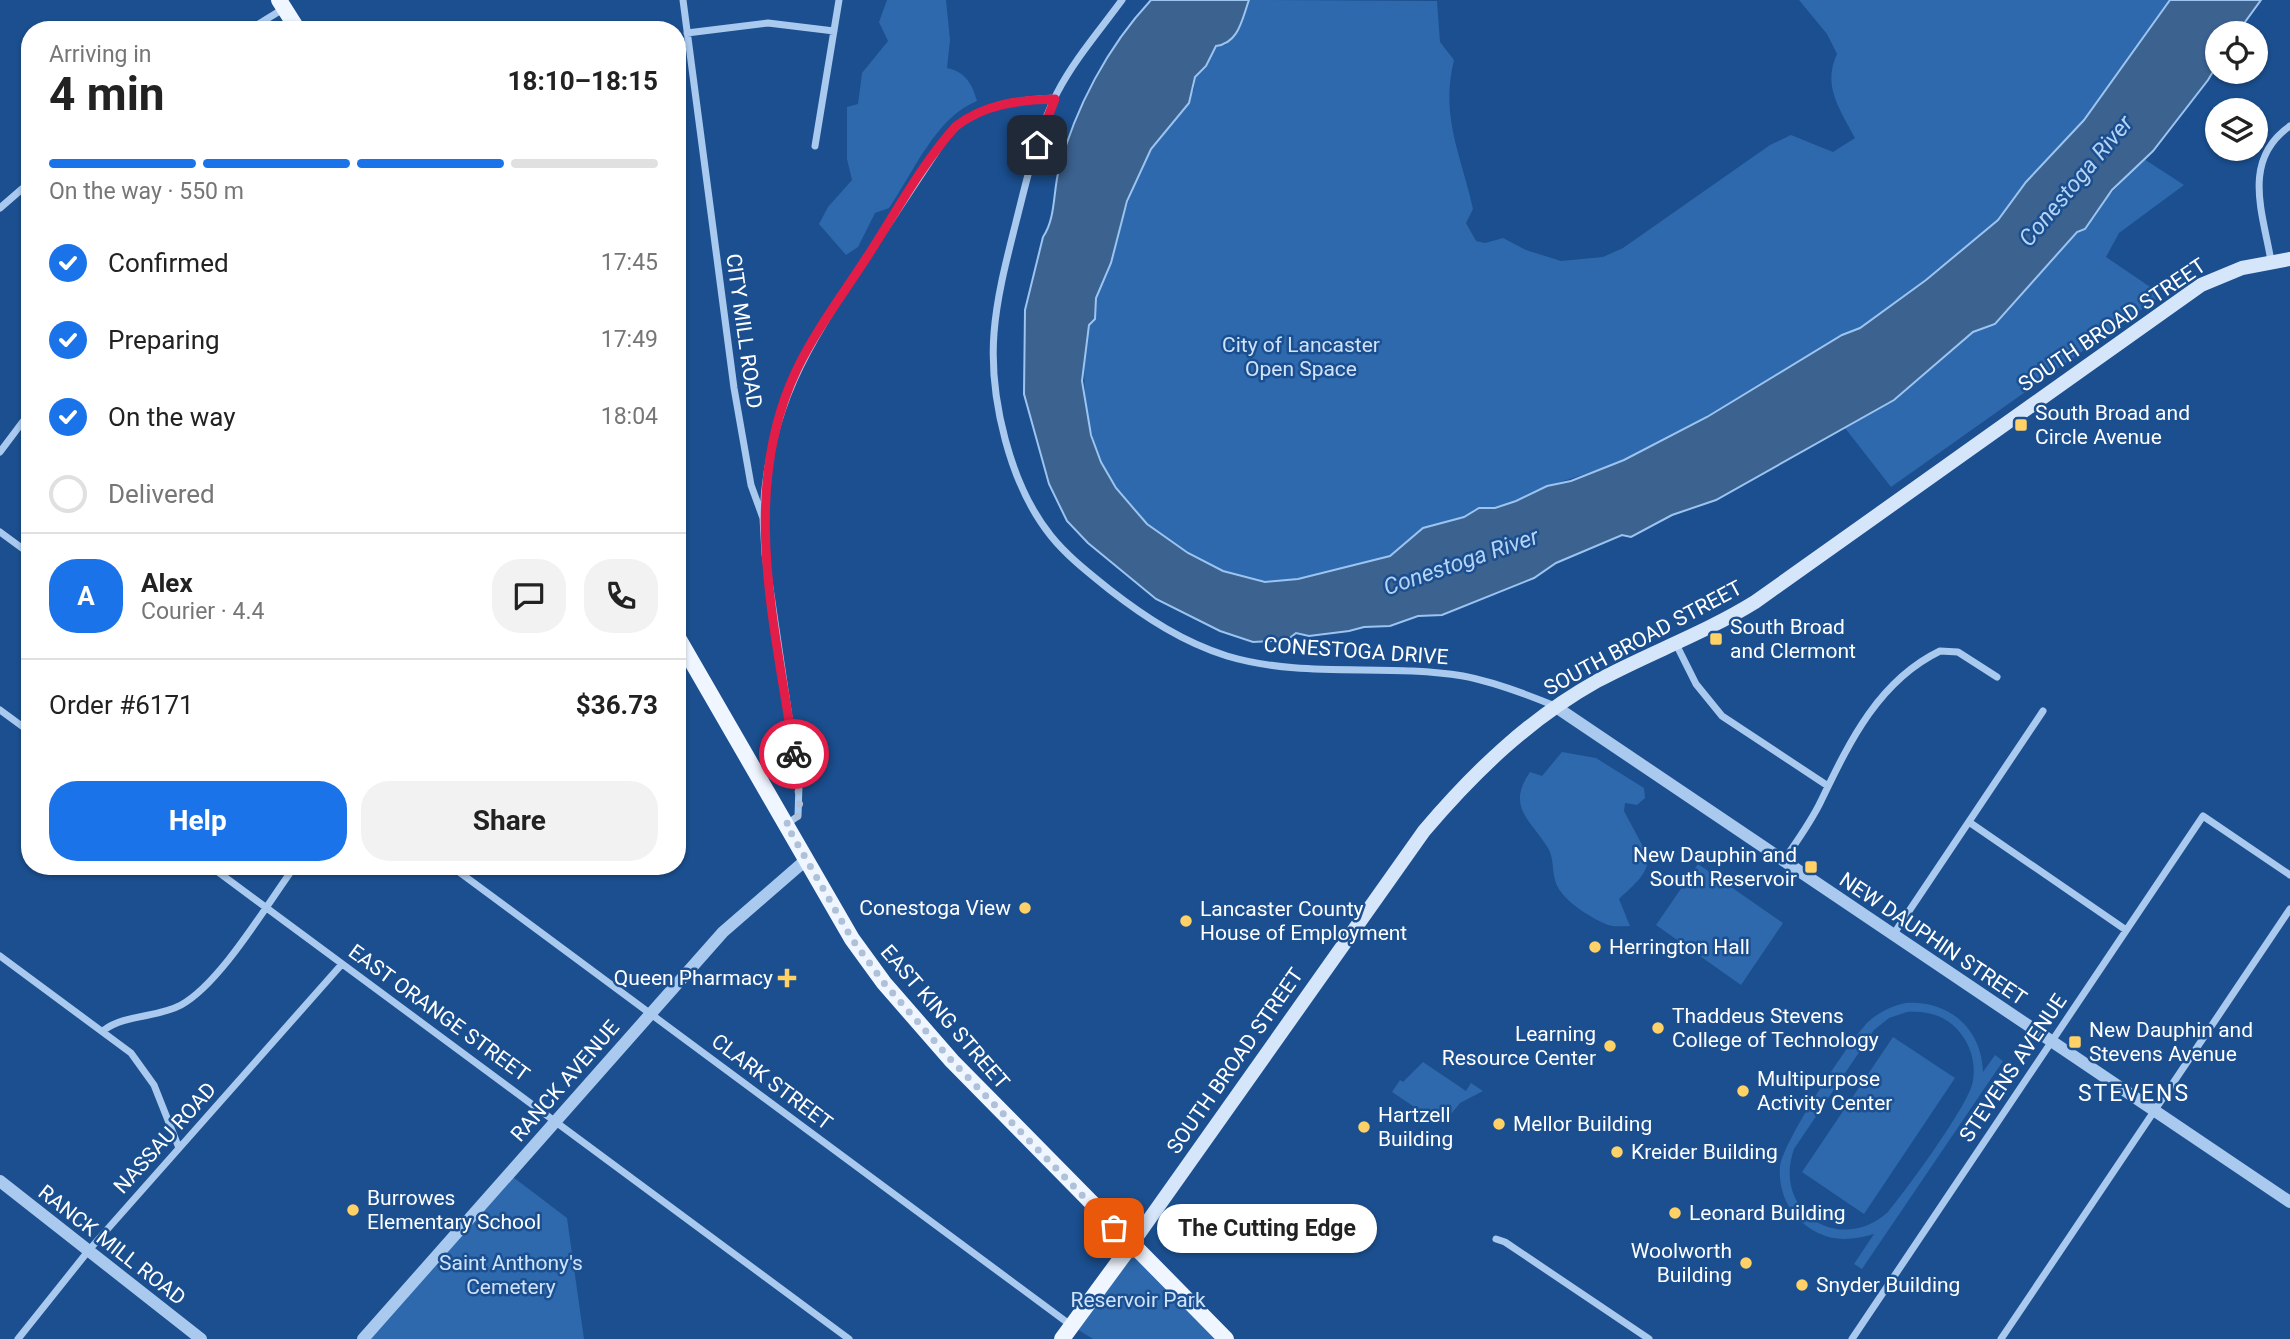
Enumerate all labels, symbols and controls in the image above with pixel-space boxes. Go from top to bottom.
map controls [2205,21,2268,161]
button: locate [2205,21,2268,84]
text: Arriving in [49,41,152,68]
text: 18:10–18:15 [508,66,658,96]
text: 4 min [49,67,165,121]
button: layers [2205,98,2268,161]
water label: Conestoga River [2014,109,2139,252]
pin [1007,115,1067,175]
icon: home [1018,126,1056,164]
text: On the way · 550 m [49,178,244,205]
icon: check [49,244,87,282]
text: Confirmed [108,248,229,278]
text: 17:45 [601,249,658,276]
street label: CITY MILL ROAD [721,252,767,410]
street label: SOUTH BROAD STREET [2014,253,2211,397]
icon: check [49,321,87,359]
text: Preparing [108,325,220,355]
text: 17:49 [601,326,658,353]
park label: City of Lancaster Open Space [1222,333,1380,381]
icon: check [49,398,87,436]
place label: South Broad and Circle Avenue [2035,401,2190,449]
text: On the way [108,402,236,432]
text: 18:04 [601,403,658,430]
marker: South Broad and Circle Avenue [2013,417,2029,433]
text: Delivered [108,479,215,509]
water label: Conestoga River [1380,522,1543,601]
button: chat [492,559,566,633]
button: phone [584,559,658,633]
text: Alex [141,568,193,598]
street label: SOUTH BROAD STREET [1540,575,1747,700]
text: A [77,581,95,611]
text: Courier · 4.4 [141,598,264,625]
place label: South Broad and Clermont [1730,615,1856,663]
marker: South Broad and Clermont [1708,631,1724,647]
street label: CONESTOGA DRIVE [1263,633,1449,669]
text: Order #6171 [49,690,194,720]
text: $36.73 [576,690,658,720]
courier [759,719,829,789]
icon: bike [775,735,813,773]
button: Help [49,781,347,861]
button: Share [361,781,658,861]
place label: New Dauphin and South Reservoir [1633,843,1797,891]
marker: New Dauphin and South Reservoir [1803,859,1819,875]
street label: NEW DAUPHIN STREET [1835,867,2031,1011]
place label: Conestoga View [859,896,1011,920]
place label: Lancaster County House of Employment [1200,897,1407,945]
marker: Conestoga View [1017,900,1033,916]
marker: Lancaster County House of Employment [1178,913,1194,929]
place label: Herrington Hall [1609,935,1750,959]
street label: EAST ORANGE STREET [344,939,534,1087]
marker: Herrington Hall [1587,939,1603,955]
street label: EAST KING STREET [876,940,1015,1094]
street label: SOUTH BROAD STREET [1162,963,1308,1158]
place label: Queen Pharmacy [614,966,773,990]
marker: Queen Pharmacy [779,970,795,986]
street label: STEVENS AVENUE [1955,989,2072,1147]
place label: Thaddeus Stevens College of Technology [1672,1004,1879,1052]
street label: RANCK AVENUE [506,1016,624,1146]
place label: New Dauphin and Stevens Avenue [2089,1018,2253,1066]
marker: Thaddeus Stevens College of Technology [1650,1020,1666,1036]
place label: Learning Resource Center [1442,1022,1596,1070]
street label: CLARK STREET [707,1029,837,1135]
marker: New Dauphin and Stevens Avenue [2067,1034,2083,1050]
marker: Learning Resource Center [1602,1038,1618,1054]
place label: Multipurpose Activity Center [1757,1067,1893,1115]
street label: NASSAU ROAD [109,1078,221,1198]
district label: STEVENS [2078,1080,2190,1107]
marker: Multipurpose Activity Center [1735,1083,1751,1099]
place label: Hartzell Building [1378,1103,1453,1151]
place label: Mellor Building [1513,1112,1652,1136]
marker: Mellor Building [1491,1116,1507,1132]
marker: Hartzell Building [1356,1119,1372,1135]
place label: Kreider Building [1631,1140,1778,1164]
marker: Kreider Building [1609,1144,1625,1160]
street label: RANCK MILL ROAD [34,1180,190,1310]
place label: Burrowes Elementary School [367,1186,541,1234]
pin [1084,1198,1144,1258]
place label: Leonard Building [1689,1201,1846,1225]
marker: Burrowes Elementary School [345,1202,361,1218]
callout: The Cutting Edge [1156,1204,1376,1252]
marker: Leonard Building [1667,1205,1683,1221]
icon: bag [1095,1209,1133,1247]
text: The Cutting Edge [1178,1215,1356,1242]
place label: Woolworth Building [1631,1239,1732,1287]
park label: Saint Anthony's Cemetery [439,1251,583,1299]
marker: Woolworth Building [1738,1255,1754,1271]
place label: Snyder Building [1816,1273,1960,1297]
marker: Snyder Building [1794,1277,1810,1293]
park label: Reservoir Park [1070,1288,1206,1312]

